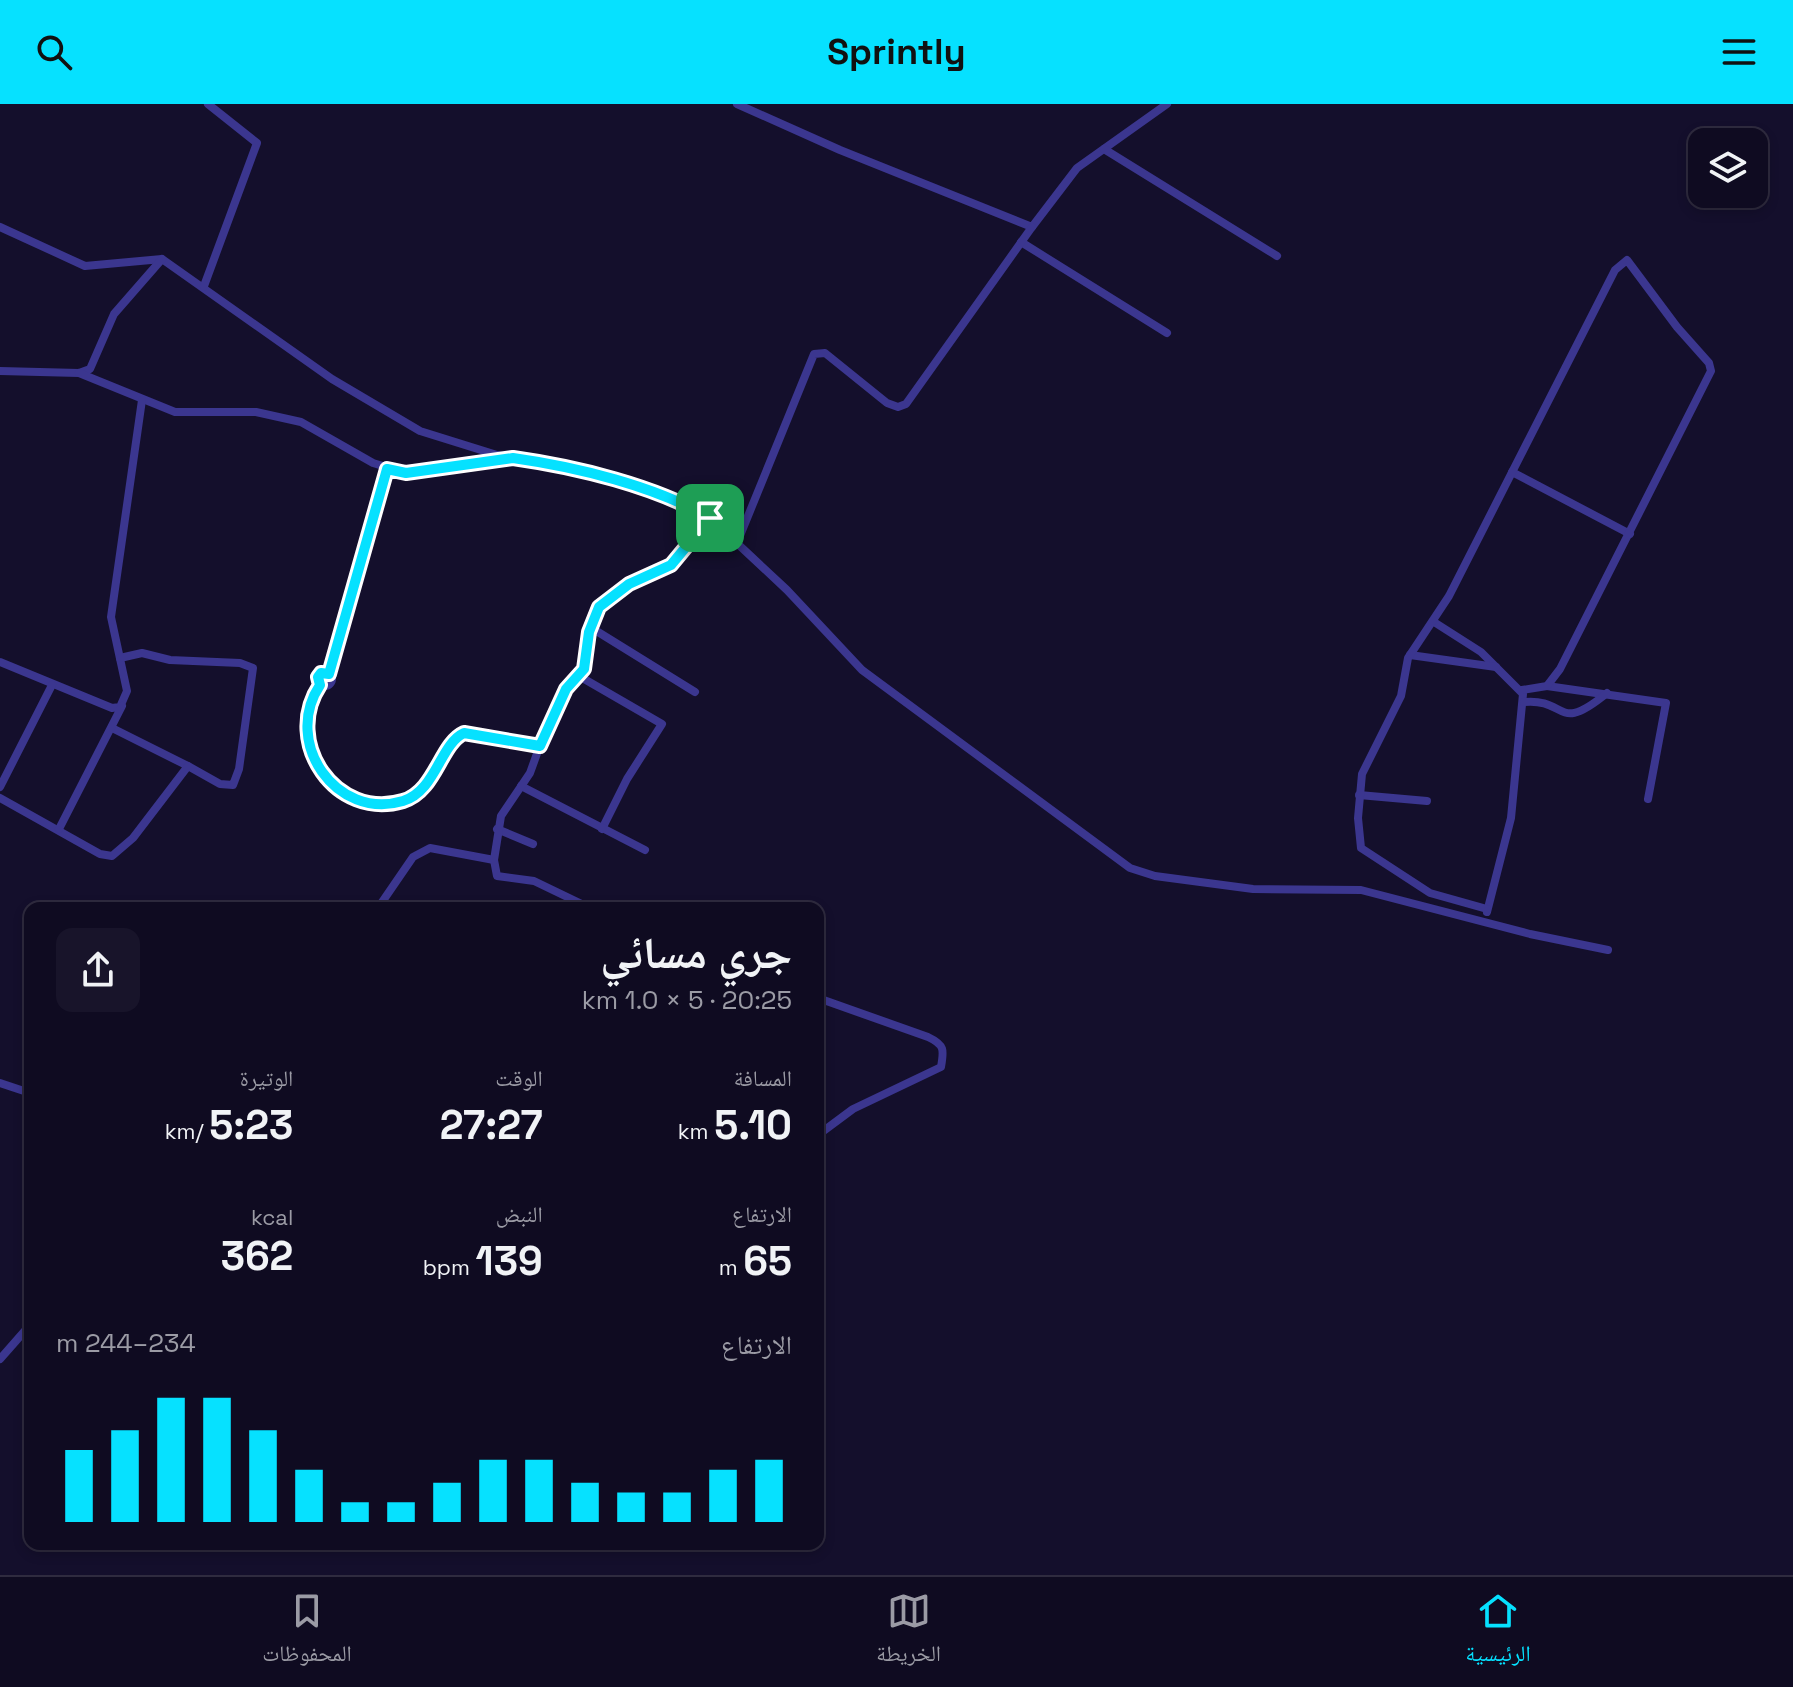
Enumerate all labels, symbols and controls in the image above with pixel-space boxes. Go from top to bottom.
text: Sprintly [827,29,966,75]
icon: search [32,30,76,74]
icon: menu [1717,30,1761,74]
map controls [1688,128,1768,208]
button: layers [1688,128,1768,208]
pin [676,484,744,552]
icon: arrive [688,496,732,540]
text: جري مسائي [600,925,792,981]
button: share [56,928,140,1012]
text: 20:25 · 5 × 1.0 km [582,983,792,1017]
text: الوتيرة [240,1064,293,1092]
text: الوقت [495,1064,543,1092]
text: المسافة [734,1064,792,1092]
text: 5:23 [209,1100,293,1151]
text: 27:27 [440,1100,543,1151]
text: 5.10 [714,1100,792,1151]
text: /km [165,1117,209,1145]
text: km [678,1117,714,1145]
text: النبض [496,1200,543,1228]
text: الارتفاع [732,1200,792,1228]
text: kcal [251,1203,293,1231]
text: 362 [221,1231,293,1282]
text: 139 [476,1236,543,1287]
text: 65 [743,1236,792,1287]
text: bpm [423,1253,476,1281]
text: m [719,1253,743,1281]
text: 234–244 m [56,1326,196,1360]
text: الارتفاع [721,1328,792,1362]
tab: المحفوظات [262,1589,352,1675]
tab: الخريطة [876,1589,941,1675]
tab: الرئيسية [1466,1589,1531,1675]

